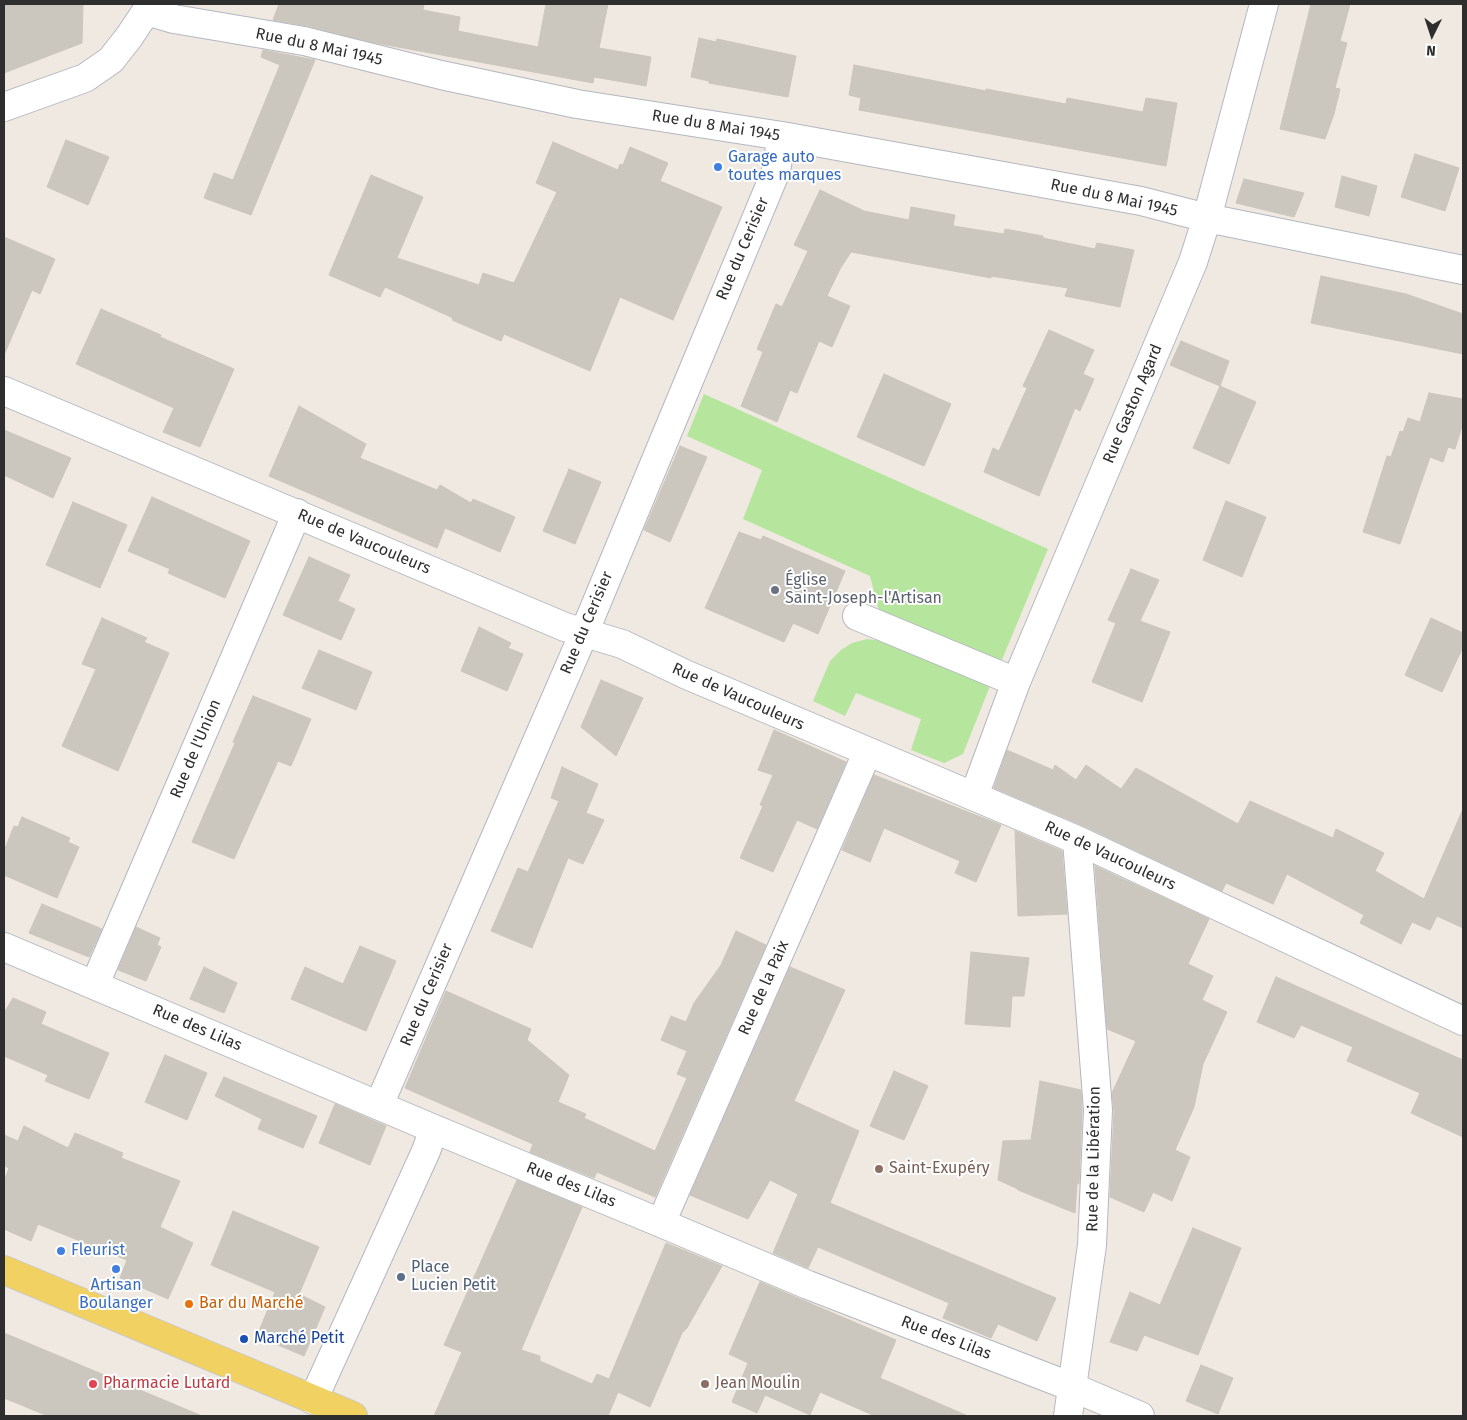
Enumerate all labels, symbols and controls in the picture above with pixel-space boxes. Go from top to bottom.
north arrow [1407,10,1457,60]
street label: Rue du 8 Mai 1945 [254,24,384,70]
text: N [1426,42,1436,59]
street label: Rue du 8 Mai 1945 [651,106,781,146]
place label: Garage auto toutes marques [728,148,841,186]
marker: Garage auto toutes marques [712,161,724,173]
street label: Rue du 8 Mai 1945 [1049,175,1179,221]
street label: Rue du Cerisier [713,195,773,303]
street label: Rue Gaston Agard [1099,341,1167,467]
street label: Rue de Vaucouleurs [295,505,433,579]
street label: Rue du Cerisier [557,569,617,677]
place label: Église Saint-Joseph-l'Artisan [785,571,942,609]
marker: Église Saint-Joseph-l'Artisan [769,584,781,596]
street label: Rue de Vaucouleurs [669,659,807,735]
street label: Rue de l'Union [167,697,225,801]
street label: Rue de Vaucouleurs [1041,817,1179,895]
street label: Rue de la Paix [735,938,793,1038]
street label: Rue du Cerisier [397,941,457,1049]
street label: Rue des Lilas [149,1001,245,1055]
street label: Rue de la Libération [1083,1086,1105,1232]
street label: Rue des Lilas [523,1158,619,1212]
place label: Saint-Exupéry [889,1159,990,1179]
marker: Saint-Exupéry [873,1163,885,1175]
place label: Fleurist [71,1241,125,1261]
marker: Fleurist [55,1245,67,1257]
place label: Place Lucien Petit [411,1258,496,1296]
marker: Artisan Boulanger [110,1263,122,1275]
marker: Place Lucien Petit [395,1271,407,1283]
place label: Artisan Boulanger [79,1276,153,1314]
place label: Bar du Marché [199,1294,304,1314]
marker: Bar du Marché [183,1298,195,1310]
street label: Rue des Lilas [898,1312,994,1364]
place label: Marché Petit [254,1329,344,1349]
marker: Marché Petit [238,1333,250,1345]
place label: Pharmacie Lutard [103,1374,230,1394]
place label: Jean Moulin [715,1374,800,1394]
marker: Pharmacie Lutard [87,1378,99,1390]
marker: Jean Moulin [699,1378,711,1390]

